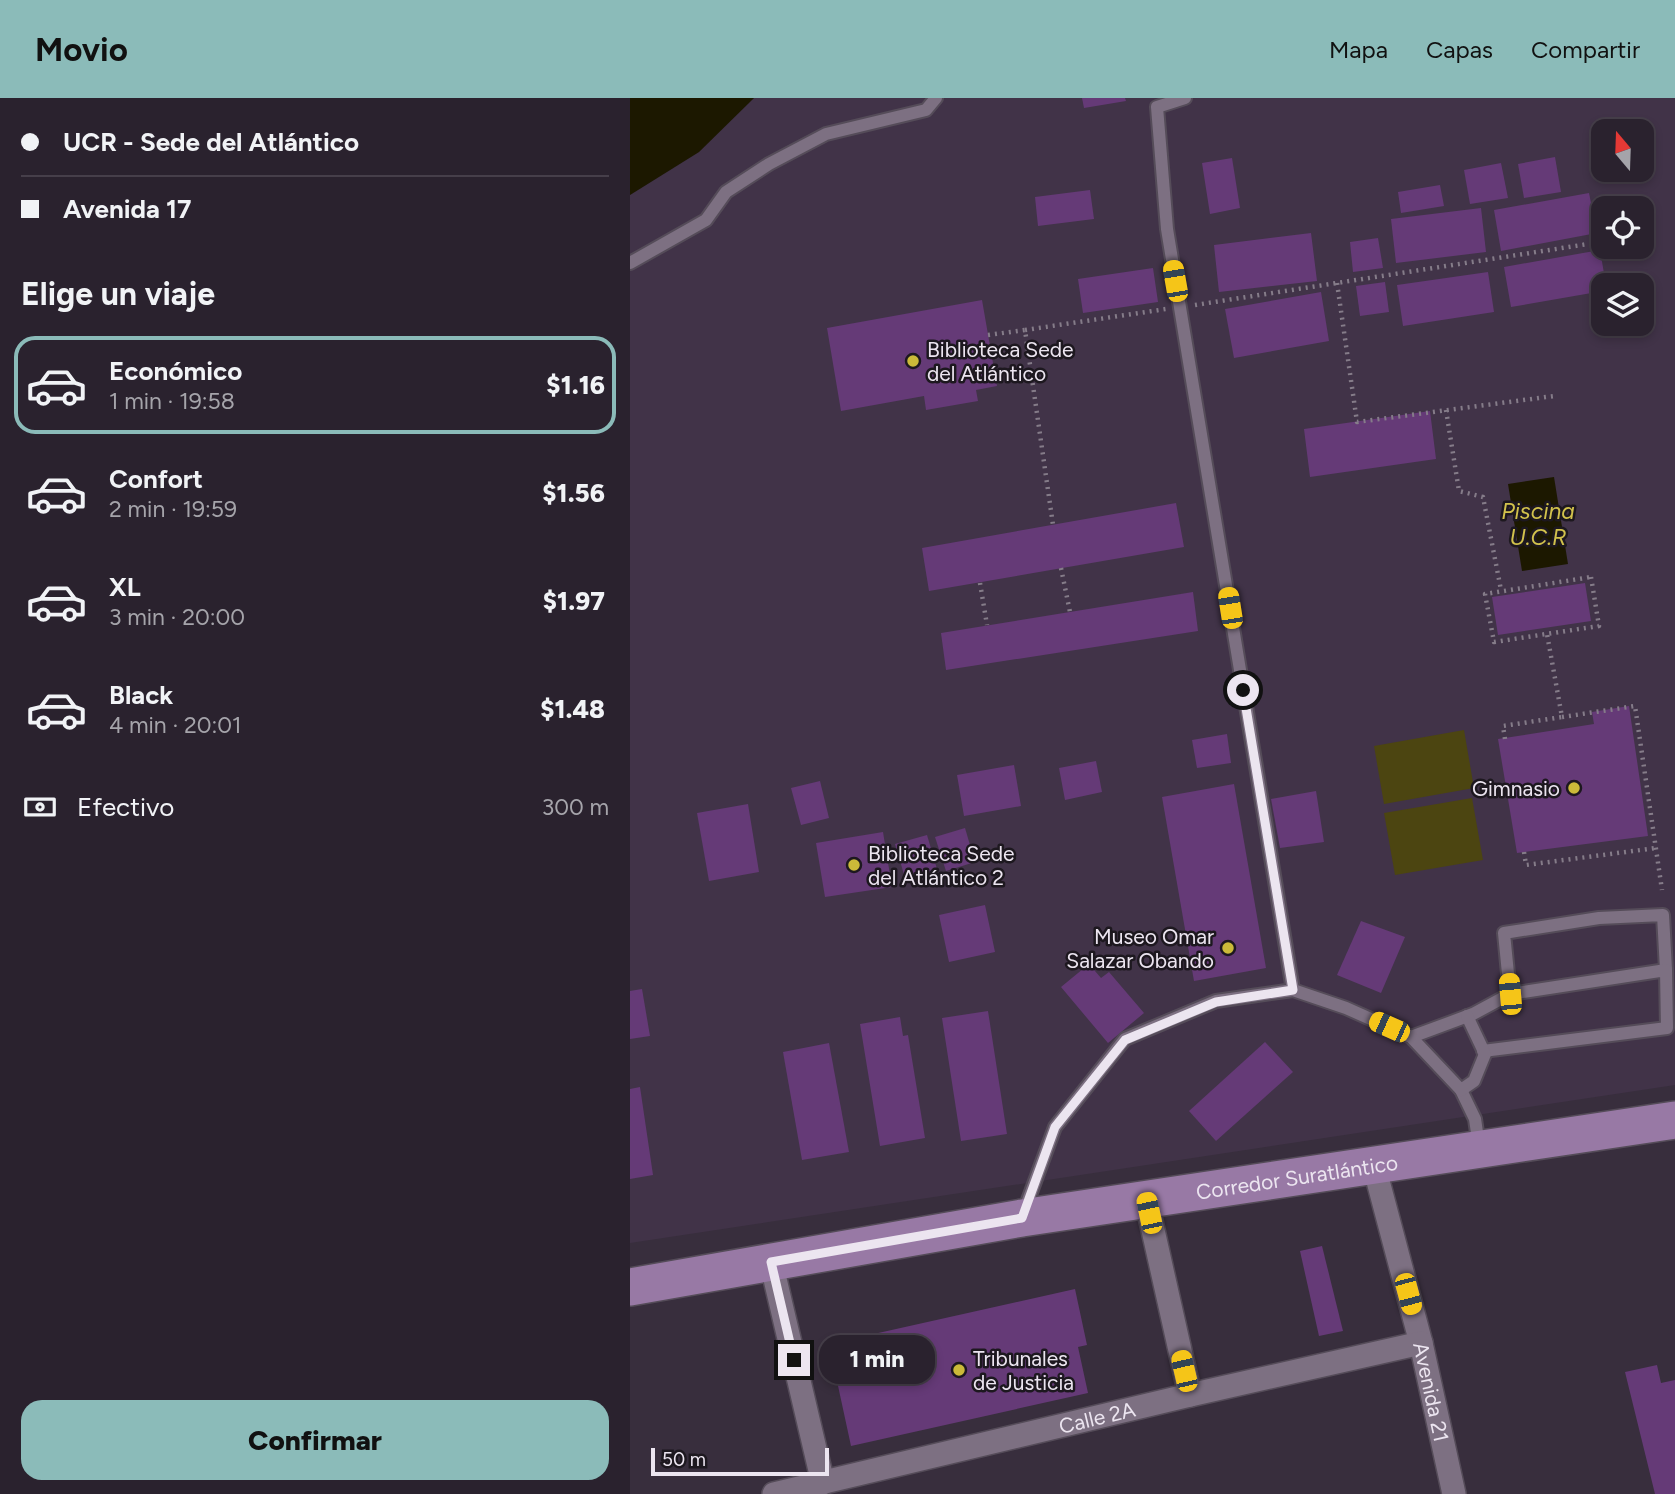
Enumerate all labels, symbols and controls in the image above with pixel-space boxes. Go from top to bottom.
text: Movio [35,30,128,69]
text: Mapa [1329,35,1388,64]
text: Capas [1426,35,1493,64]
text: Compartir [1531,35,1640,64]
north arrow [1591,119,1654,182]
map controls [1591,119,1654,336]
text: UCR - Sede del Atlántico [63,126,359,158]
text: Avenida 17 [63,193,191,225]
button: locate [1591,196,1654,259]
car [1162,258,1189,304]
button: layers [1591,273,1654,336]
text: Elige un viaje [21,275,215,313]
place label: Biblioteca Sede del Atlántico [927,337,1073,386]
marker: Biblioteca Sede del Atlántico [905,353,921,369]
icon: car [25,354,88,417]
text: Económico [109,355,242,387]
text: $1.16 [546,369,605,401]
text: 1 min · 19:58 [109,387,235,415]
icon: car [25,462,88,525]
text: Confort [109,463,203,495]
text: $1.56 [542,477,605,509]
text: 2 min · 19:59 [109,495,237,523]
water label: Piscina U.C.R [1501,497,1575,551]
icon: car [25,570,88,633]
text: XL [109,571,141,603]
text: $1.97 [543,585,605,617]
car [1217,586,1244,630]
text: 3 min · 20:00 [109,603,245,631]
route start [1227,674,1259,706]
icon: car [25,678,88,741]
text: Black [109,679,173,711]
text: $1.48 [540,693,605,725]
text: 4 min · 20:01 [109,711,242,739]
place label: Gimnasio [1472,776,1560,801]
marker: Gimnasio [1566,780,1582,796]
icon: cash [21,788,59,826]
text: Efectivo [77,791,174,823]
text: 300 m [542,793,609,821]
place label: Biblioteca Sede del Atlántico 2 [868,841,1014,890]
marker: Biblioteca Sede del Atlántico 2 [846,857,862,873]
place label: Museo Omar Salazar Obando [1066,924,1214,973]
marker: Museo Omar Salazar Obando [1220,940,1236,956]
car [1498,972,1523,1016]
car [1366,1009,1413,1045]
street label: Corredor Suratlántico [1194,1149,1399,1204]
car [1135,1190,1164,1236]
car [1393,1271,1424,1317]
callout: 1 min [818,1336,934,1384]
street label: Avenida 21 [1409,1340,1455,1444]
route end [778,1344,810,1376]
text: 1 min [850,1345,904,1373]
place label: Tribunales de Justicia [973,1346,1074,1395]
car [1170,1348,1199,1394]
marker: Tribunales de Justicia [951,1362,967,1378]
street label: Calle 2A [1056,1396,1138,1438]
button: Confirmar [21,1400,609,1480]
scale bar [651,1445,830,1477]
text: 50 m [662,1448,706,1471]

